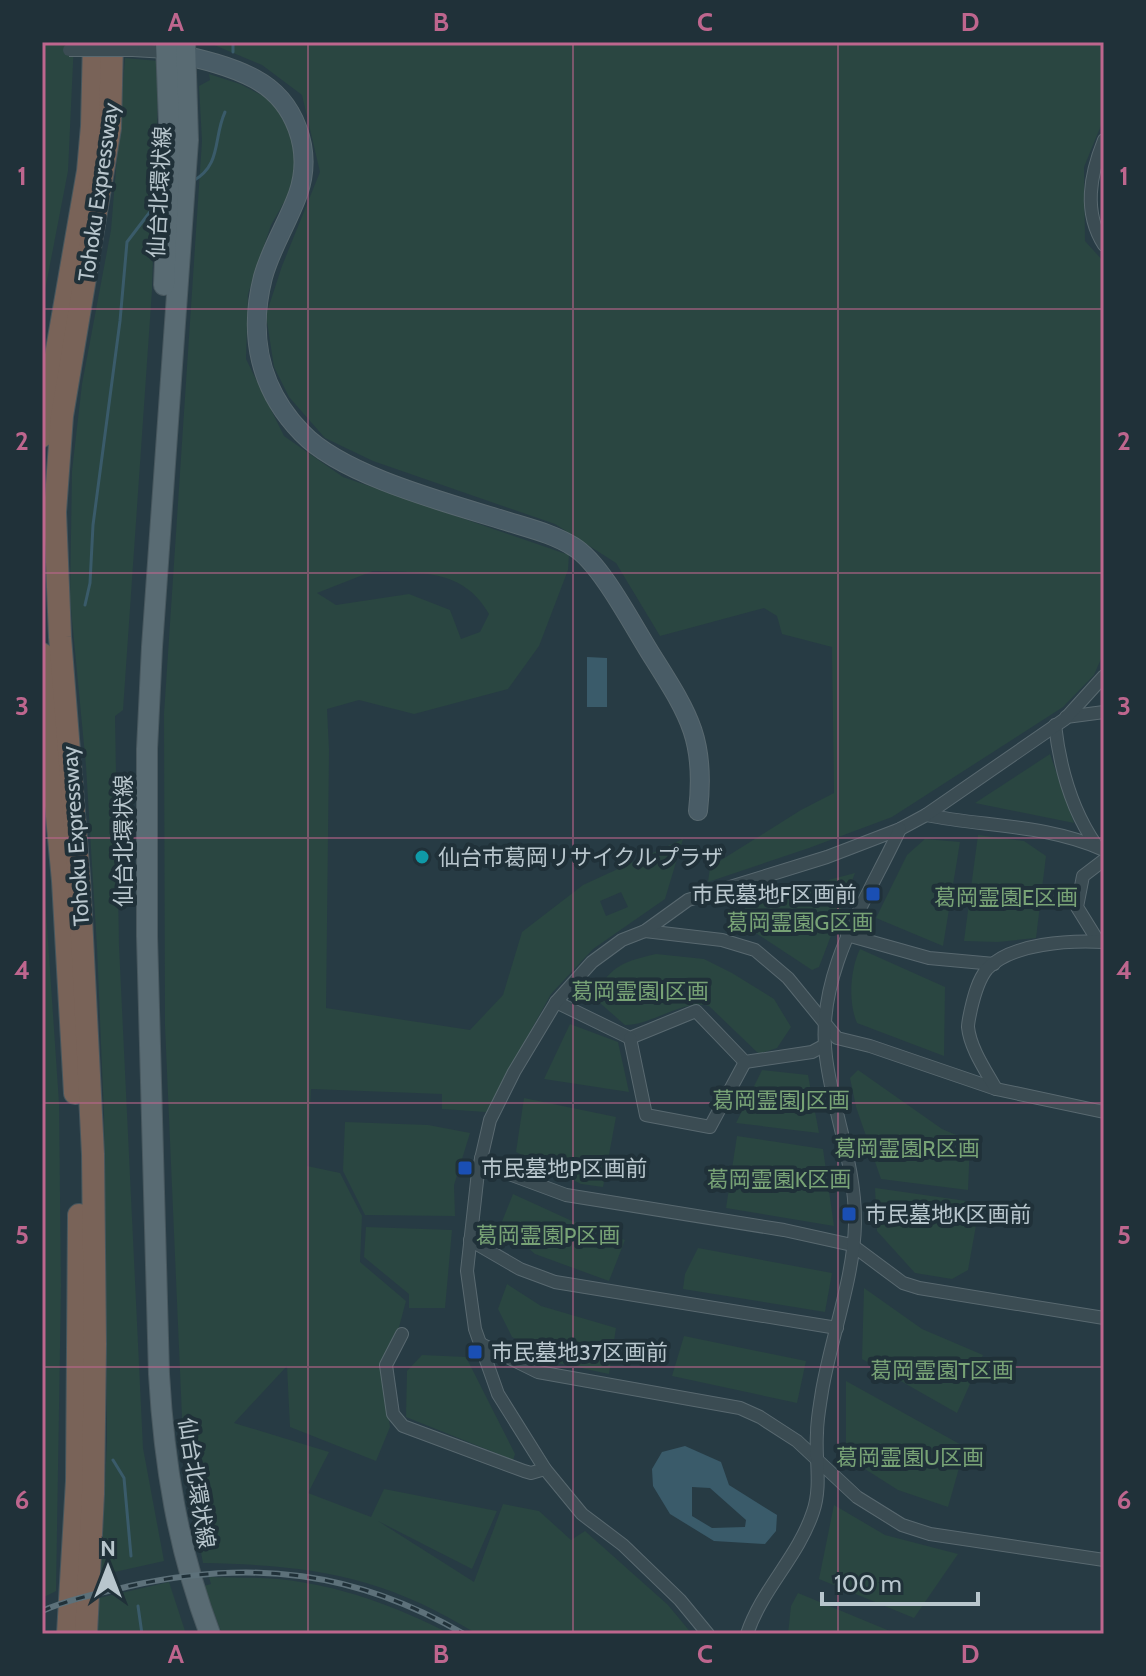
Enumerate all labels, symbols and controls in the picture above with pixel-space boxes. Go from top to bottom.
text: A [168,6,185,38]
text: B [433,6,449,38]
text: C [697,6,713,38]
text: D [961,6,979,38]
street label: Tohoku Expressway [73,101,124,283]
street label: 仙台北環状線 [143,125,176,259]
text: 1 [17,160,27,192]
text: 1 [1119,160,1129,192]
text: 2 [15,425,29,457]
text: 2 [1117,425,1131,457]
text: 3 [15,690,29,722]
text: 3 [1117,690,1131,722]
street label: Tohoku Expressway [56,745,95,927]
street label: 仙台北環状線 [110,775,137,907]
place label: 仙台市葛岡リサイクルプラザ [438,844,723,871]
marker: 仙台市葛岡リサイクルプラザ [413,848,431,866]
place label: 市民墓地F区画前 [691,881,857,908]
park label: 葛岡霊園E区画 [934,884,1078,911]
marker: 市民墓地F区画前 [864,885,882,903]
park label: 葛岡霊園G区画 [727,909,873,936]
text: 4 [14,954,30,986]
text: 4 [1116,954,1132,986]
park label: 葛岡霊園I区画 [571,978,709,1005]
park label: 葛岡霊園J区画 [712,1087,850,1114]
park label: 葛岡霊園R区画 [834,1135,980,1162]
place label: 市民墓地P区画前 [481,1155,648,1182]
marker: 市民墓地P区画前 [456,1159,474,1177]
park label: 葛岡霊園K区画 [707,1166,851,1193]
place label: 市民墓地K区画前 [865,1201,1031,1228]
marker: 市民墓地K区画前 [840,1205,858,1223]
text: 5 [15,1219,29,1251]
text: 5 [1117,1219,1131,1251]
park label: 葛岡霊園P区画 [476,1222,620,1249]
place label: 市民墓地37区画前 [491,1339,668,1366]
marker: 市民墓地37区画前 [466,1343,484,1361]
park label: 葛岡霊園T区画 [870,1357,1014,1384]
street label: 仙台北環状線 [173,1416,220,1550]
park label: 葛岡霊園U区画 [836,1444,984,1471]
text: 6 [15,1484,29,1516]
text: 6 [1117,1484,1131,1516]
north arrow [68,1528,148,1608]
text: N [100,1535,116,1562]
scale bar [822,1556,978,1606]
text: 100 m [834,1569,902,1598]
text: A [168,1638,185,1670]
text: B [433,1638,449,1670]
text: C [697,1638,713,1670]
text: D [961,1638,979,1670]

